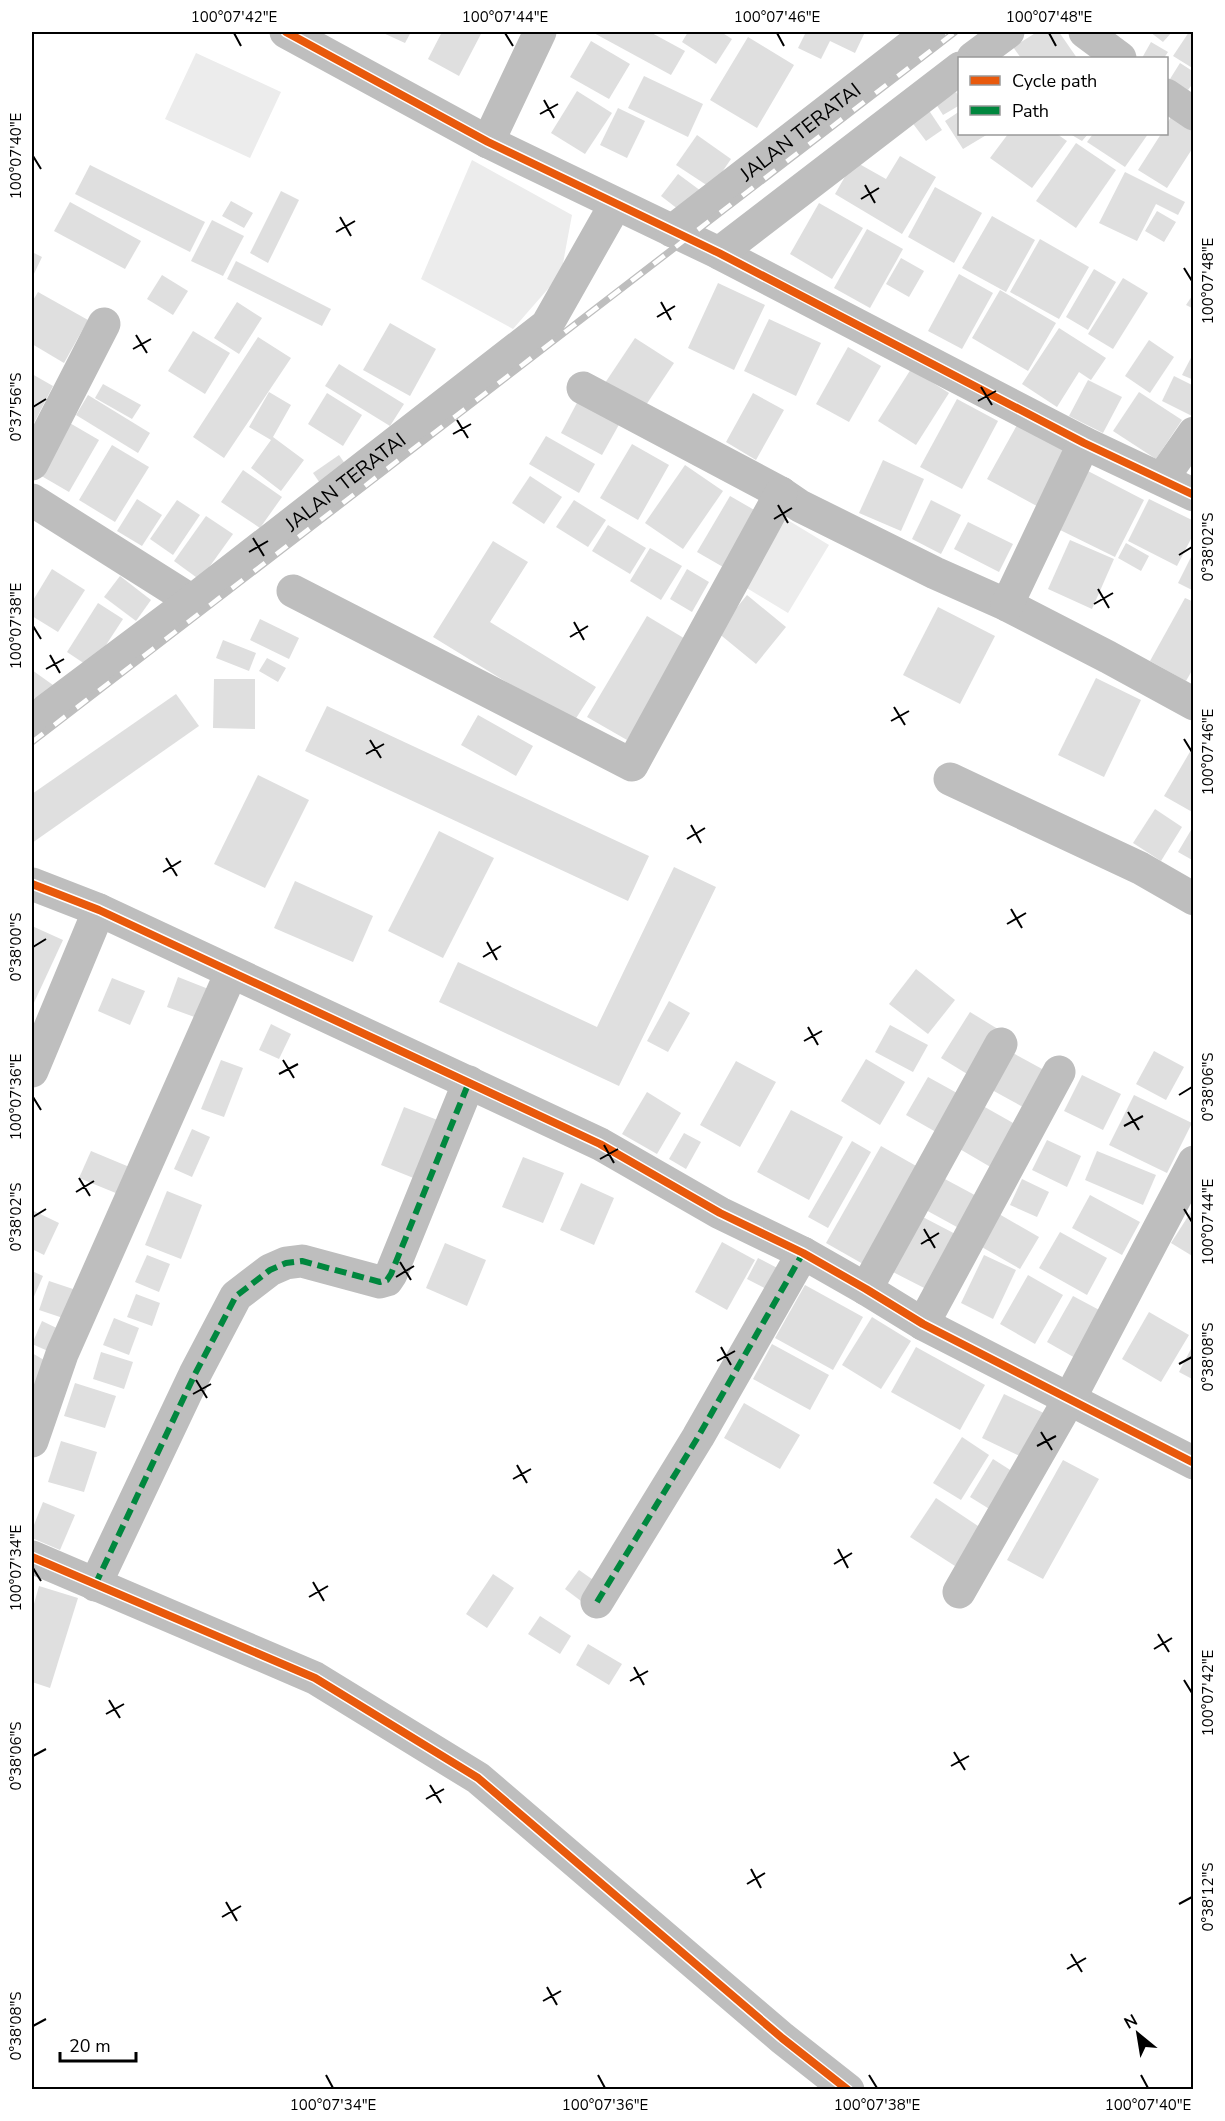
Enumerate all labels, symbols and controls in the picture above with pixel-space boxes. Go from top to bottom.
text: 100°07'42"E [191,7,277,27]
text: 100°07'44"E [462,7,548,27]
text: 100°07'46"E [734,7,820,27]
text: 100°07'48"E [1006,7,1092,27]
legend [958,57,1168,135]
text: Cycle path [1012,69,1097,93]
street label: JALAN TERATAI [734,77,866,188]
text: Path [1012,99,1049,123]
text: 100°07'40"E [6,113,26,199]
text: 100°07'48"E [1198,238,1218,324]
text: 0°37'56"S [6,373,26,441]
street label: JALAN TERATAI [279,427,411,538]
text: 0°38'02"S [1198,513,1218,581]
text: 100°07'38"E [6,583,26,669]
text: 100°07'46"E [1198,709,1218,795]
text: 0°38'00"S [6,913,26,981]
text: 0°38'06"S [1198,1053,1218,1121]
text: 100°07'36"E [6,1054,26,1140]
text: 100°07'44"E [1198,1179,1218,1265]
text: 0°38'02"S [6,1183,26,1251]
text: 0°38'08"S [1198,1323,1218,1391]
text: 100°07'34"E [6,1525,26,1611]
text: 100°07'42"E [1198,1650,1218,1736]
text: 0°38'06"S [6,1722,26,1790]
text: 0°38'12"S [1198,1863,1218,1931]
text: 0°38'08"S [6,1992,26,2060]
north arrow [1108,2004,1168,2064]
text: N [1120,2009,1142,2034]
scale bar [60,2025,136,2063]
text: 20 m [69,2034,111,2058]
text: 100°07'34"E [290,2095,376,2115]
text: 100°07'36"E [562,2095,648,2115]
text: 100°07'38"E [834,2095,920,2115]
text: 100°07'40"E [1105,2095,1191,2115]

